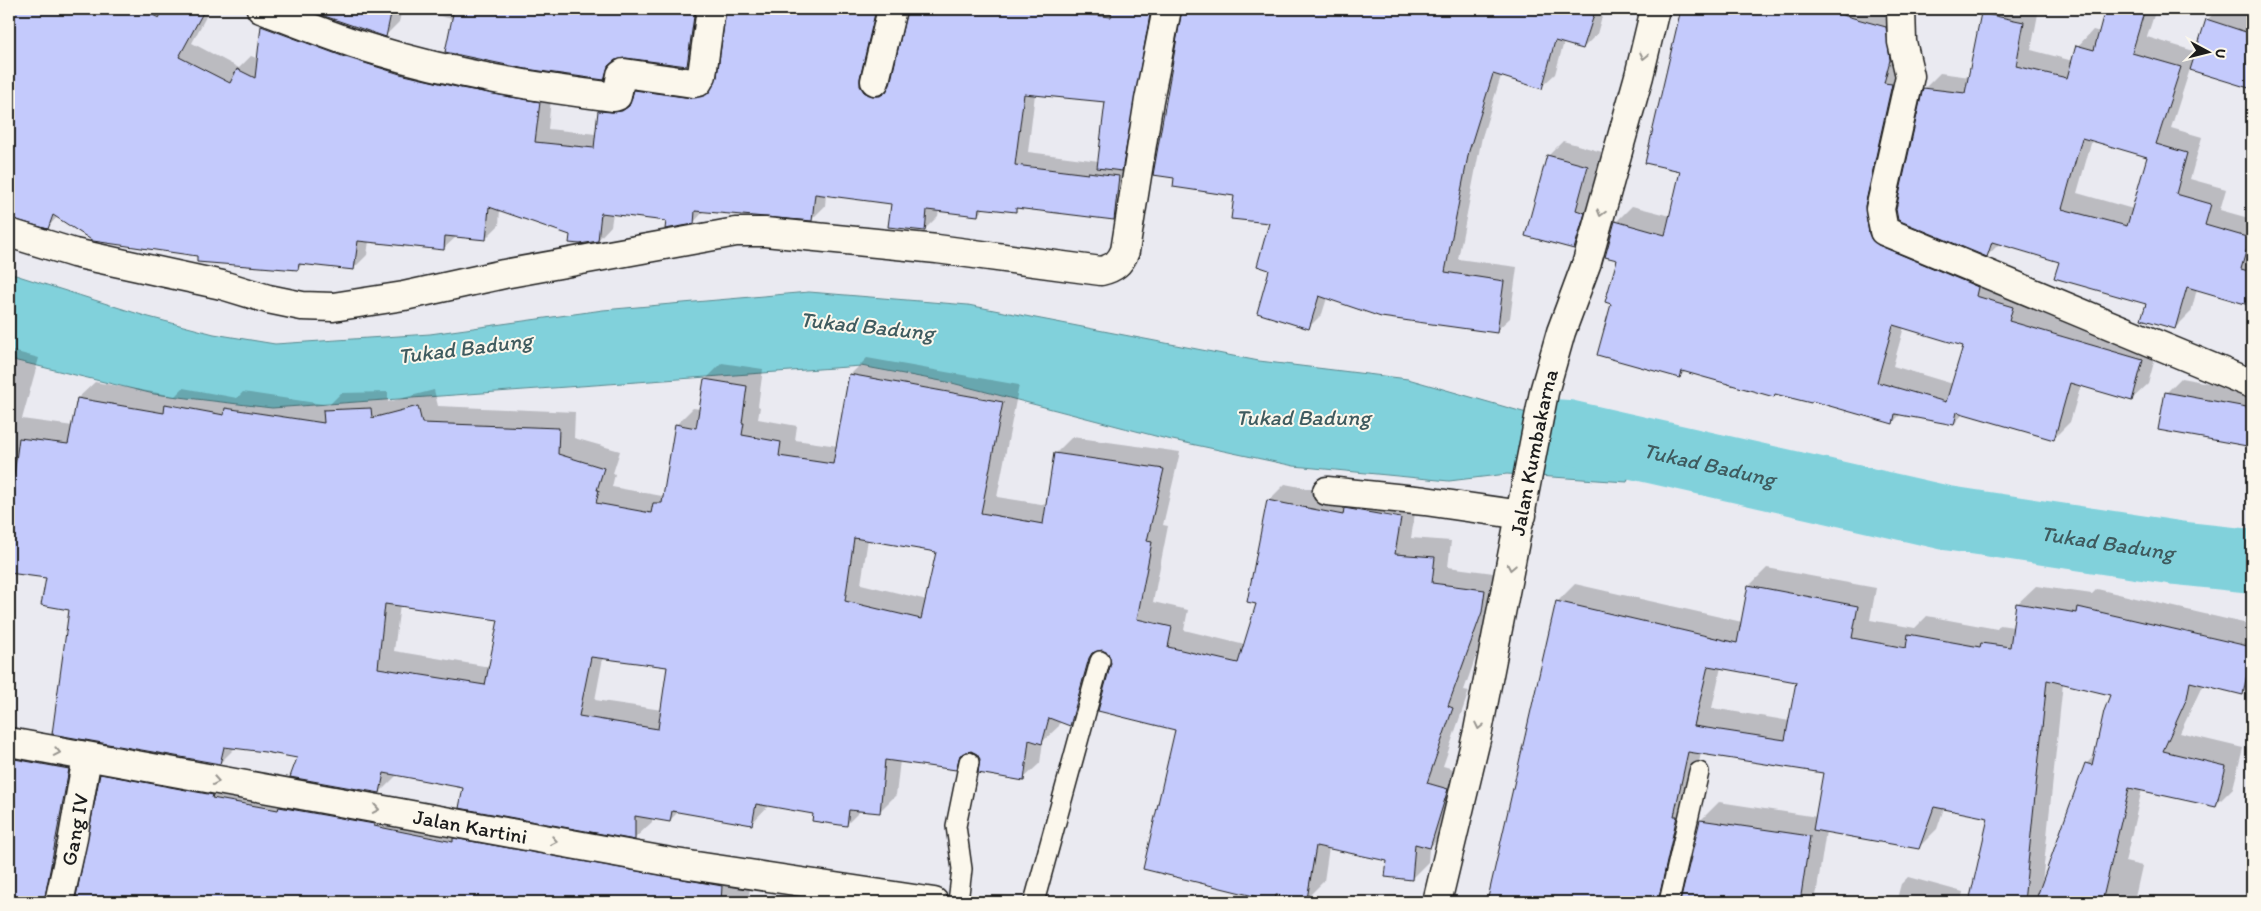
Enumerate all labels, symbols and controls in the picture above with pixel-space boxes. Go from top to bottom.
north arrow [2184,28,2234,78]
text: U [2211,48,2229,59]
one-way arrow [1639,52,1650,61]
one-way arrow [1596,208,1606,216]
water label: Tukad Badung [799,306,938,347]
water label: Tukad Badung [396,326,536,370]
street label: Jalan Kumbakarna [1504,366,1562,538]
water label: Tukad Badung [1236,404,1373,431]
water label: Tukad Badung [1641,436,1781,493]
water label: Tukad Badung [2039,519,2179,566]
one-way arrow [1506,563,1517,572]
one-way arrow [1474,722,1484,731]
one-way arrow [52,746,61,756]
one-way arrow [212,775,221,785]
street label: Gang IV [55,791,93,868]
street label: Jalan Kartini [412,803,529,848]
one-way arrow [372,804,381,814]
one-way arrow [549,836,558,846]

